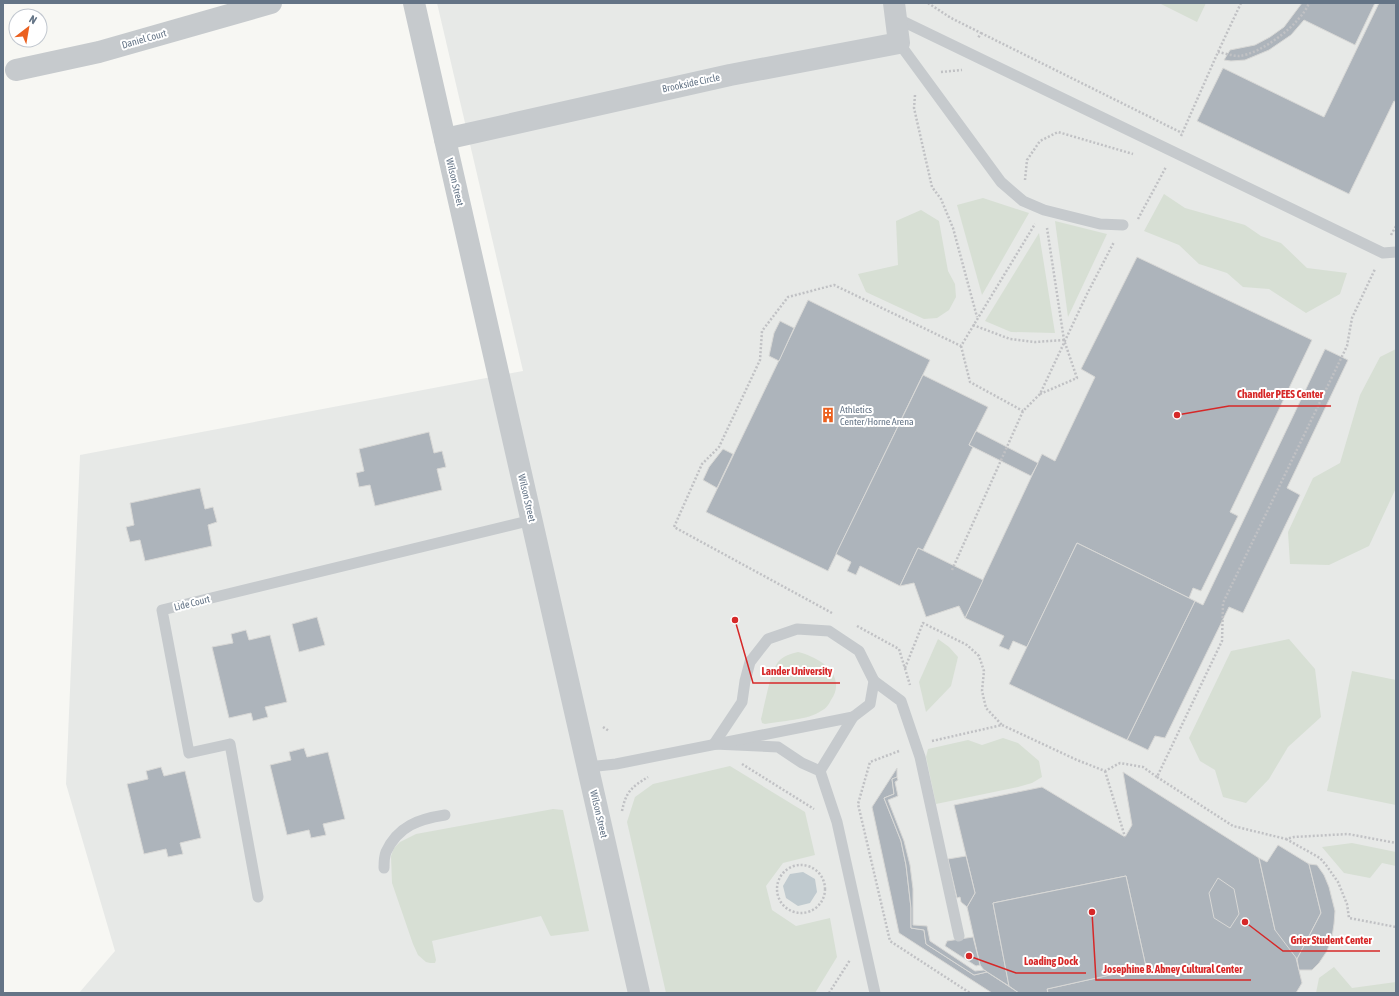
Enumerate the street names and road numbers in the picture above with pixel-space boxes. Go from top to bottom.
street label: Daniel Court [121,27,168,51]
street label: Brookside Circle [661,71,721,94]
street label: Wilson Street [444,157,466,207]
street label: Wilson Street [516,473,538,523]
street label: Lide Court [173,593,211,613]
street label: Wilson Street [588,789,610,839]

